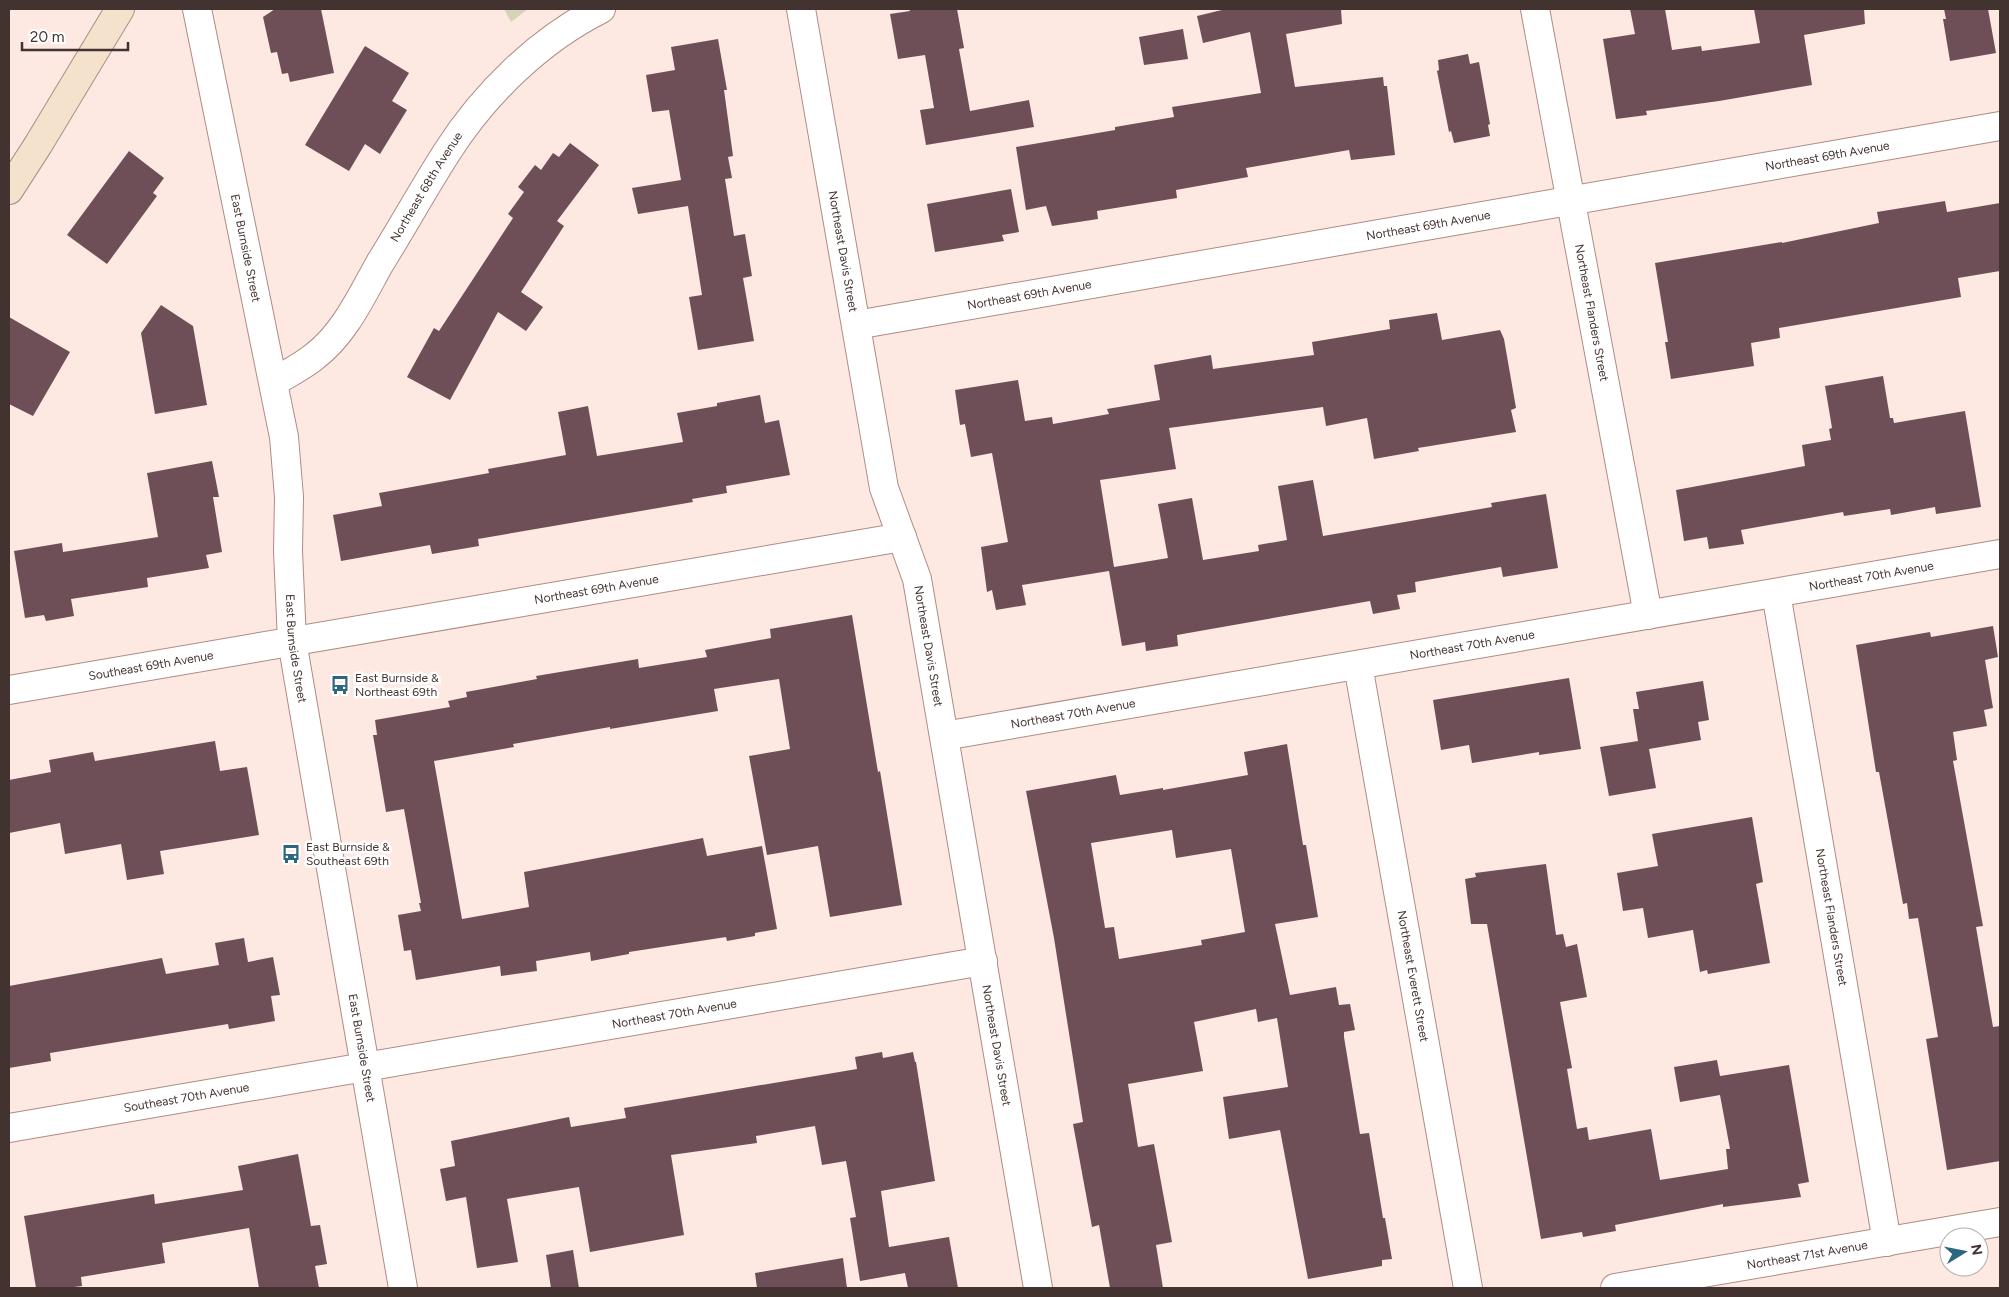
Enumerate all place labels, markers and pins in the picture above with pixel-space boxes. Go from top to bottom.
place label: East Burnside & Northeast 69th [355,671,439,699]
bus stop icon: East Burnside & Northeast 69th [329,674,351,696]
place label: East Burnside & Southeast 69th [306,840,390,868]
bus stop icon: East Burnside & Southeast 69th [280,843,302,865]

